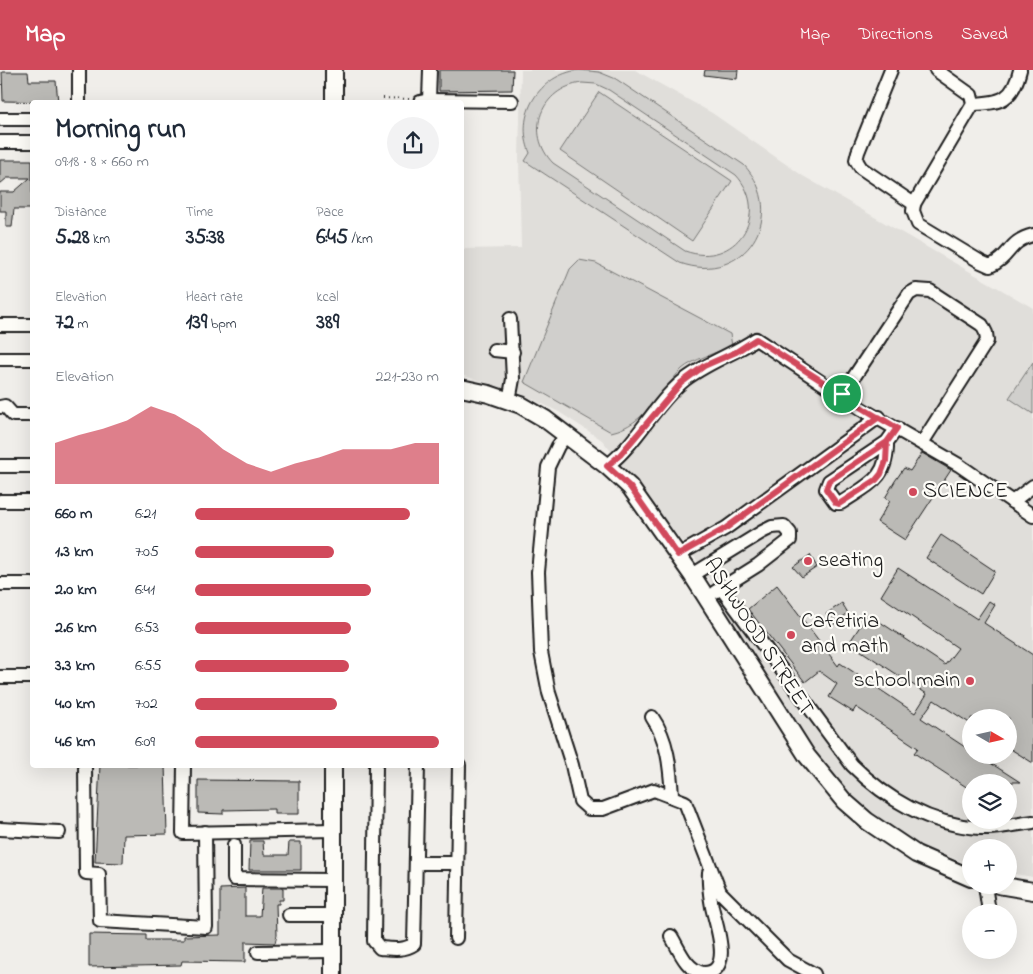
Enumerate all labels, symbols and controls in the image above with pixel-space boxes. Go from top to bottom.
text: Map [25,18,66,53]
text: Map [800,22,830,48]
text: Directions [858,22,933,48]
text: Saved [961,22,1008,48]
text: Morning run [55,110,186,151]
button: share [387,117,439,169]
text: 09:18 · 8 × 660 m [55,150,149,174]
text: Distance [55,202,107,223]
text: Time [186,202,213,223]
text: Pace [316,202,344,223]
text: 5.28 [55,223,90,253]
text: 35:38 [186,223,225,253]
text: 6:45 [316,223,348,253]
text: km [90,229,110,250]
text: /km [348,229,373,250]
text: Elevation [55,287,106,308]
text: Heart rate [186,287,243,308]
text: kcal [316,287,339,308]
text: 72 [55,308,74,338]
text: 139 [186,308,207,338]
text: 389 [316,308,339,338]
text: m [74,314,88,335]
text: bpm [207,314,237,335]
text: Elevation [55,365,114,389]
text: 221–230 m [376,365,439,389]
pin [821,373,863,415]
icon: arrive [828,380,856,408]
place label: SCIENCE [923,476,1008,508]
marker: SCIENCE [907,486,919,498]
text: 660 m [55,502,92,526]
text: 6:21 [135,502,156,526]
text: 1.3 km [55,540,93,564]
text: 7:05 [135,540,159,564]
place label: seating [818,545,883,578]
street label: ASHWOOD STREET [695,551,822,723]
marker: seating [802,555,814,567]
text: 2.0 km [55,578,97,602]
text: 6:41 [135,578,155,602]
place label: Cafetiria and math [801,606,888,663]
text: 2.6 km [55,616,97,640]
text: 6:53 [135,616,159,640]
marker: Cafetiria and math [785,629,797,641]
text: 3.3 km [55,654,95,678]
text: 6:55 [135,654,162,678]
place label: school main [853,665,960,697]
marker: school main [964,675,976,687]
text: 4.0 km [55,692,95,716]
text: 7:02 [135,692,158,716]
north arrow [962,709,1018,764]
map controls [962,709,1017,959]
text: 4.6 km [55,730,95,754]
text: 6:09 [135,730,155,754]
button: layers [962,774,1017,829]
button: + [962,839,1017,894]
button: − [962,904,1017,959]

